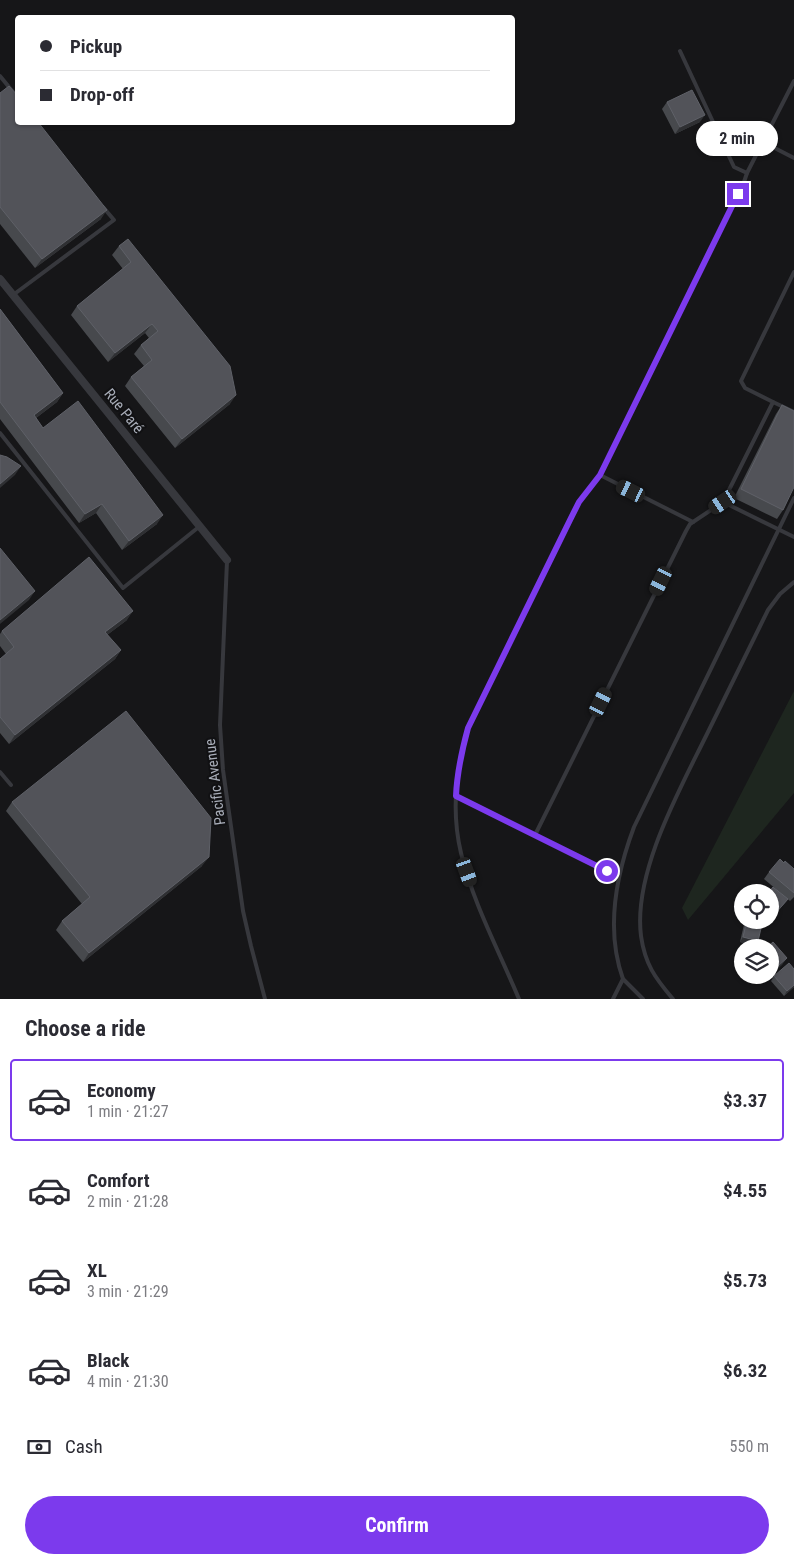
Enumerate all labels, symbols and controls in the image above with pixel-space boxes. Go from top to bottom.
text: Pickup [70,35,122,58]
text: Drop-off [70,83,134,106]
callout: 2 min [697,121,779,156]
text: 2 min [719,129,755,148]
route end [727,183,749,205]
street label: Rue Paré [100,385,148,437]
car [614,478,647,504]
car [706,487,739,517]
car [647,564,674,598]
car [587,685,614,719]
street label: Pacific Avenue [201,738,229,826]
car [454,855,479,889]
route start [596,860,618,882]
map controls [734,884,779,984]
button: locate [734,884,779,929]
button: layers [734,939,779,984]
text: Choose a ride [25,1016,146,1041]
icon: car [27,1078,72,1123]
text: Economy [87,1079,156,1102]
text: $3.37 [723,1089,767,1112]
text: 1 min · 21:27 [87,1102,169,1121]
icon: car [27,1168,72,1213]
text: Comfort [87,1169,150,1192]
text: $4.55 [723,1179,767,1202]
text: 2 min · 21:28 [87,1192,169,1211]
icon: car [27,1258,72,1303]
text: XL [87,1259,107,1282]
text: $5.73 [723,1269,767,1292]
text: 3 min · 21:29 [87,1282,169,1301]
icon: car [27,1348,72,1393]
text: Black [87,1349,129,1372]
text: $6.32 [723,1359,767,1382]
text: 4 min · 21:30 [87,1372,169,1391]
icon: cash [25,1433,53,1461]
text: Cash [65,1435,103,1458]
text: 550 m [730,1437,769,1456]
button: Confirm [25,1496,769,1554]

